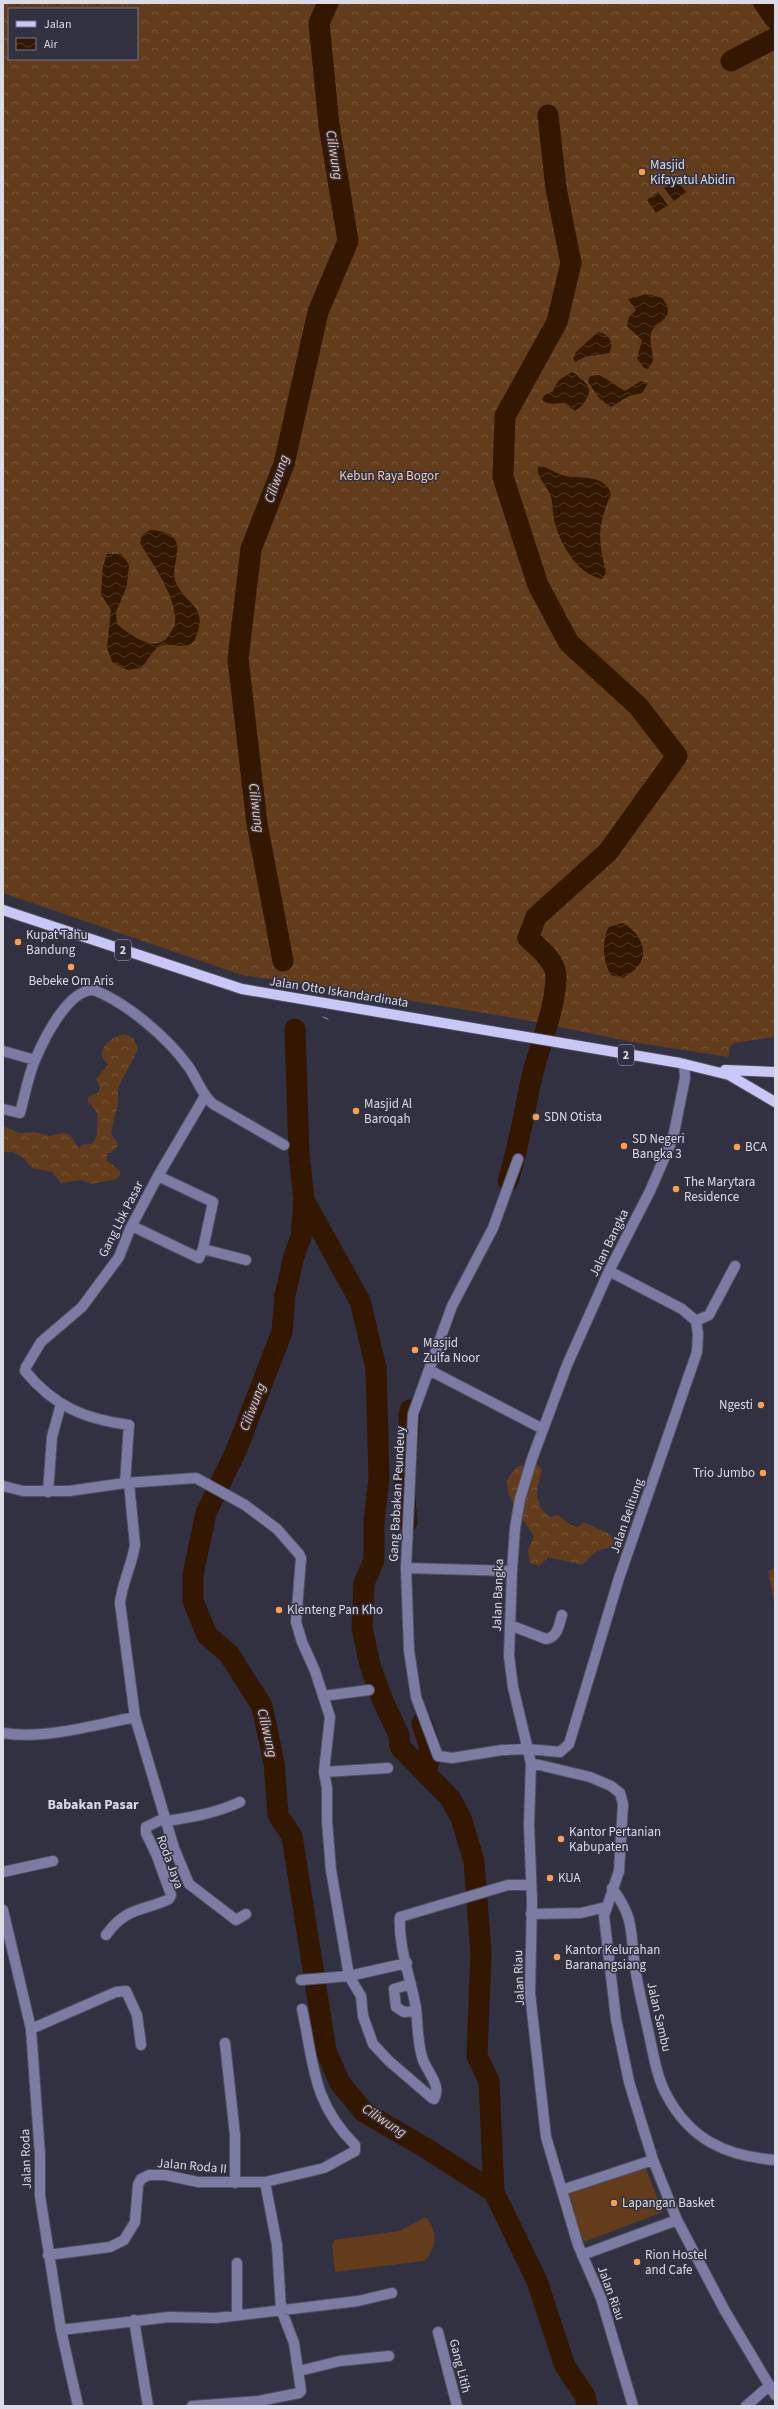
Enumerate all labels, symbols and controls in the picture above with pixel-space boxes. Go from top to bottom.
legend [8,8,138,60]
text: Jalan [44,16,71,33]
text: Air [44,36,58,53]
water label: Ciliwung [320,129,348,181]
place label: Masjid Kifayatul Abidin [650,156,735,189]
marker: Masjid Kifayatul Abidin [637,167,647,177]
water label: Ciliwung [259,452,295,506]
park label: Kebun Raya Bogor [339,467,439,485]
water label: Ciliwung [243,782,269,834]
place label: Kupat Tahu Bandung [26,926,88,959]
marker: Kupat Tahu Bandung [13,937,23,947]
road number: 2 [115,940,131,960]
marker: Bebeke Om Aris [66,962,76,972]
place label: Bebeke Om Aris [28,972,114,990]
street label: Jalan Otto Iskandardinata [268,972,410,1012]
road number: 2 [618,1045,634,1065]
place label: Masjid Al Baroqah [364,1095,412,1128]
marker: Masjid Al Baroqah [351,1106,361,1116]
place label: SDN Otista [544,1108,602,1126]
marker: SDN Otista [531,1112,541,1122]
place label: SD Negeri Bangka 3 [632,1130,685,1163]
place label: BCA [745,1138,768,1156]
marker: SD Negeri Bangka 3 [619,1141,629,1151]
marker: BCA [732,1142,742,1152]
place label: The Marytara Residence [684,1173,755,1206]
street label: Gang Lbk Pasar [94,1177,148,1260]
marker: The Marytara Residence [671,1184,681,1194]
street label: Jalan Bangka [585,1206,633,1280]
place label: Masjid Zulfa Noor [423,1334,480,1367]
marker: Masjid Zulfa Noor [410,1345,420,1355]
water label: Ciliwung [235,1380,271,1434]
place label: Ngesti [719,1396,753,1414]
marker: Ngesti [756,1400,766,1410]
street label: Gang Babakan Peundeuy [384,1426,410,1562]
place label: Trio Jumbo [693,1464,755,1482]
marker: Trio Jumbo [758,1468,768,1478]
street label: Jalan Belitung [606,1476,648,1556]
street label: Jalan Bangka [488,1558,508,1632]
place label: Klenteng Pan Kho [287,1601,383,1619]
marker: Klenteng Pan Kho [274,1605,284,1615]
water label: Ciliwung [252,1706,282,1760]
district label: Babakan Pasar [47,1795,139,1815]
place label: Kantor Pertanian Kabupaten [569,1823,661,1856]
street label: Roda Jaya [152,1833,188,1891]
marker: Kantor Pertanian Kabupaten [556,1834,566,1844]
place label: KUA [558,1869,582,1887]
marker: KUA [545,1873,555,1883]
place label: Kantor Kelurahan Baranangsiang [565,1941,660,1974]
street label: Jalan Riau [509,1949,529,2007]
marker: Kantor Kelurahan Baranangsiang [552,1952,562,1962]
street label: Jalan Sambu [642,1980,676,2054]
water label: Ciliwung [358,2099,410,2143]
street label: Jalan Roda [16,2128,36,2190]
street label: Jalan Roda II [156,2154,228,2178]
place label: Lapangan Basket [622,2194,715,2212]
marker: Lapangan Basket [609,2198,619,2208]
place label: Rion Hostel and Cafe [645,2246,707,2279]
marker: Rion Hostel and Cafe [632,2257,642,2267]
street label: Jalan Riau [593,2263,629,2323]
street label: Gang Litih [445,2337,475,2395]

